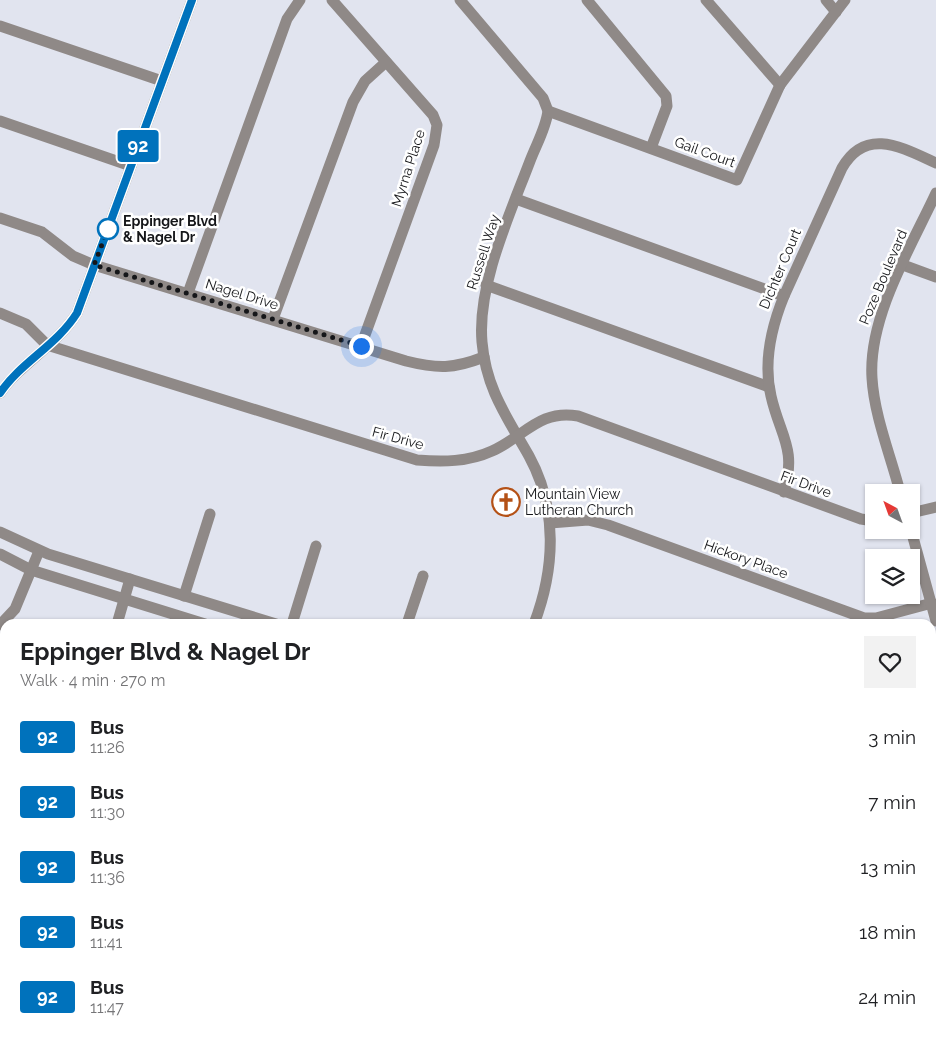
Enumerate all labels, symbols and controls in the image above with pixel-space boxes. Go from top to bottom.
street label: Myrna Place [388,127,428,209]
line badge: 92 [116,130,160,162]
street label: Gail Court [672,134,738,170]
text: 92 [128,135,148,156]
street label: Russell Way [463,212,503,292]
place label: Eppinger Blvd & Nagel Dr [123,213,217,245]
marker: Eppinger Blvd & Nagel Dr [97,218,119,240]
street label: Dichter Court [756,226,804,312]
street label: Poze Boulevard [856,227,910,327]
street label: Nagel Drive [204,275,280,313]
your location [349,334,374,359]
street label: Fir Drive [370,423,426,453]
street label: Fir Drive [778,467,834,501]
north arrow [865,484,920,539]
map controls [865,484,920,604]
place label: Mountain View Lutheran Church [525,486,633,518]
church icon: Mountain View Lutheran Church [491,487,521,517]
street label: Hickory Place [702,536,790,582]
button: layers [865,549,920,604]
button: heart [864,636,916,688]
text: Eppinger Blvd & Nagel Dr [20,637,310,666]
text: Walk · 4 min · 270 m [20,671,166,690]
text: Bus [90,716,124,738]
text: 92 [37,726,58,747]
text: 3 min [868,726,916,748]
text: 11:26 [90,738,125,757]
text: Bus [90,781,124,803]
text: 92 [37,791,58,812]
text: 7 min [868,791,916,813]
text: 11:30 [90,803,125,822]
text: Bus [90,846,124,868]
text: 92 [37,856,58,877]
text: 13 min [860,856,916,878]
text: 11:36 [90,868,125,887]
text: Bus [90,911,124,933]
text: 92 [37,921,58,942]
text: 18 min [859,921,916,943]
text: 11:41 [90,933,122,952]
text: Bus [90,976,124,998]
text: 92 [37,986,58,1007]
text: 24 min [858,986,916,1008]
text: 11:47 [90,998,124,1017]

